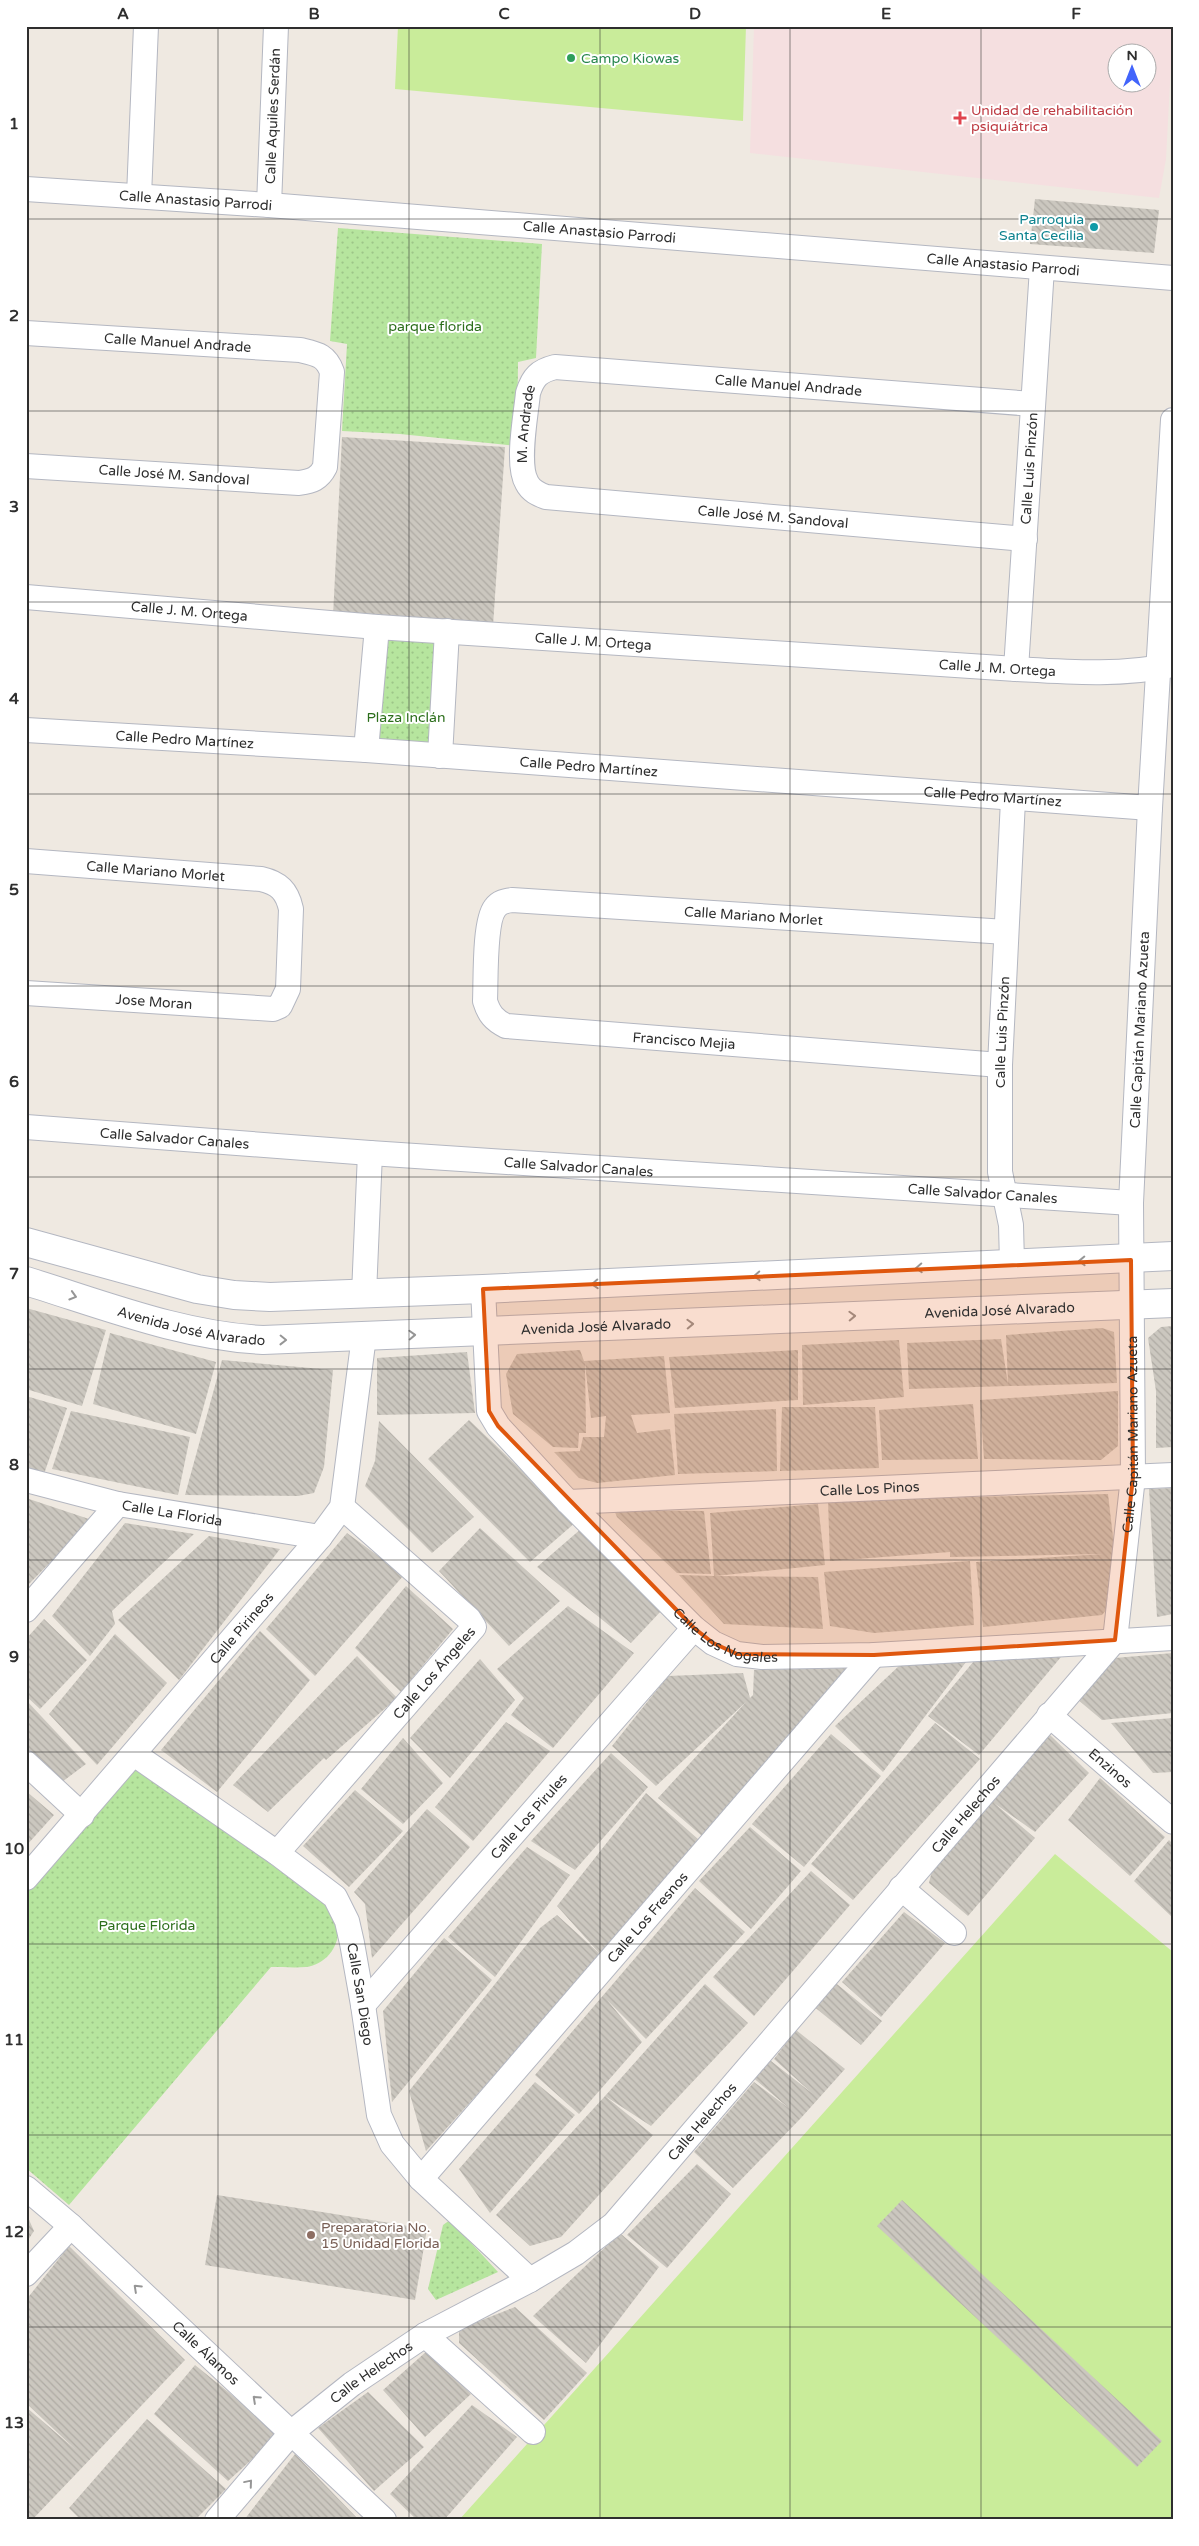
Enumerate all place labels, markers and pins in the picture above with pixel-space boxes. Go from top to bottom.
place label: Campo Kiowas [581,50,680,67]
marker: Campo Kiowas [565,52,577,64]
place label: Unidad de rehabilitación psiquiátrica [971,102,1133,135]
marker: Unidad de rehabilitación psiquiátrica [953,111,967,125]
place label: Parroquia Santa Cecilia [999,211,1084,244]
marker: Parroquia Santa Cecilia [1088,221,1100,233]
place label: Preparatoria No. 15 Unidad Florida [321,2219,440,2252]
marker: Preparatoria No. 15 Unidad Florida [305,2229,317,2241]

